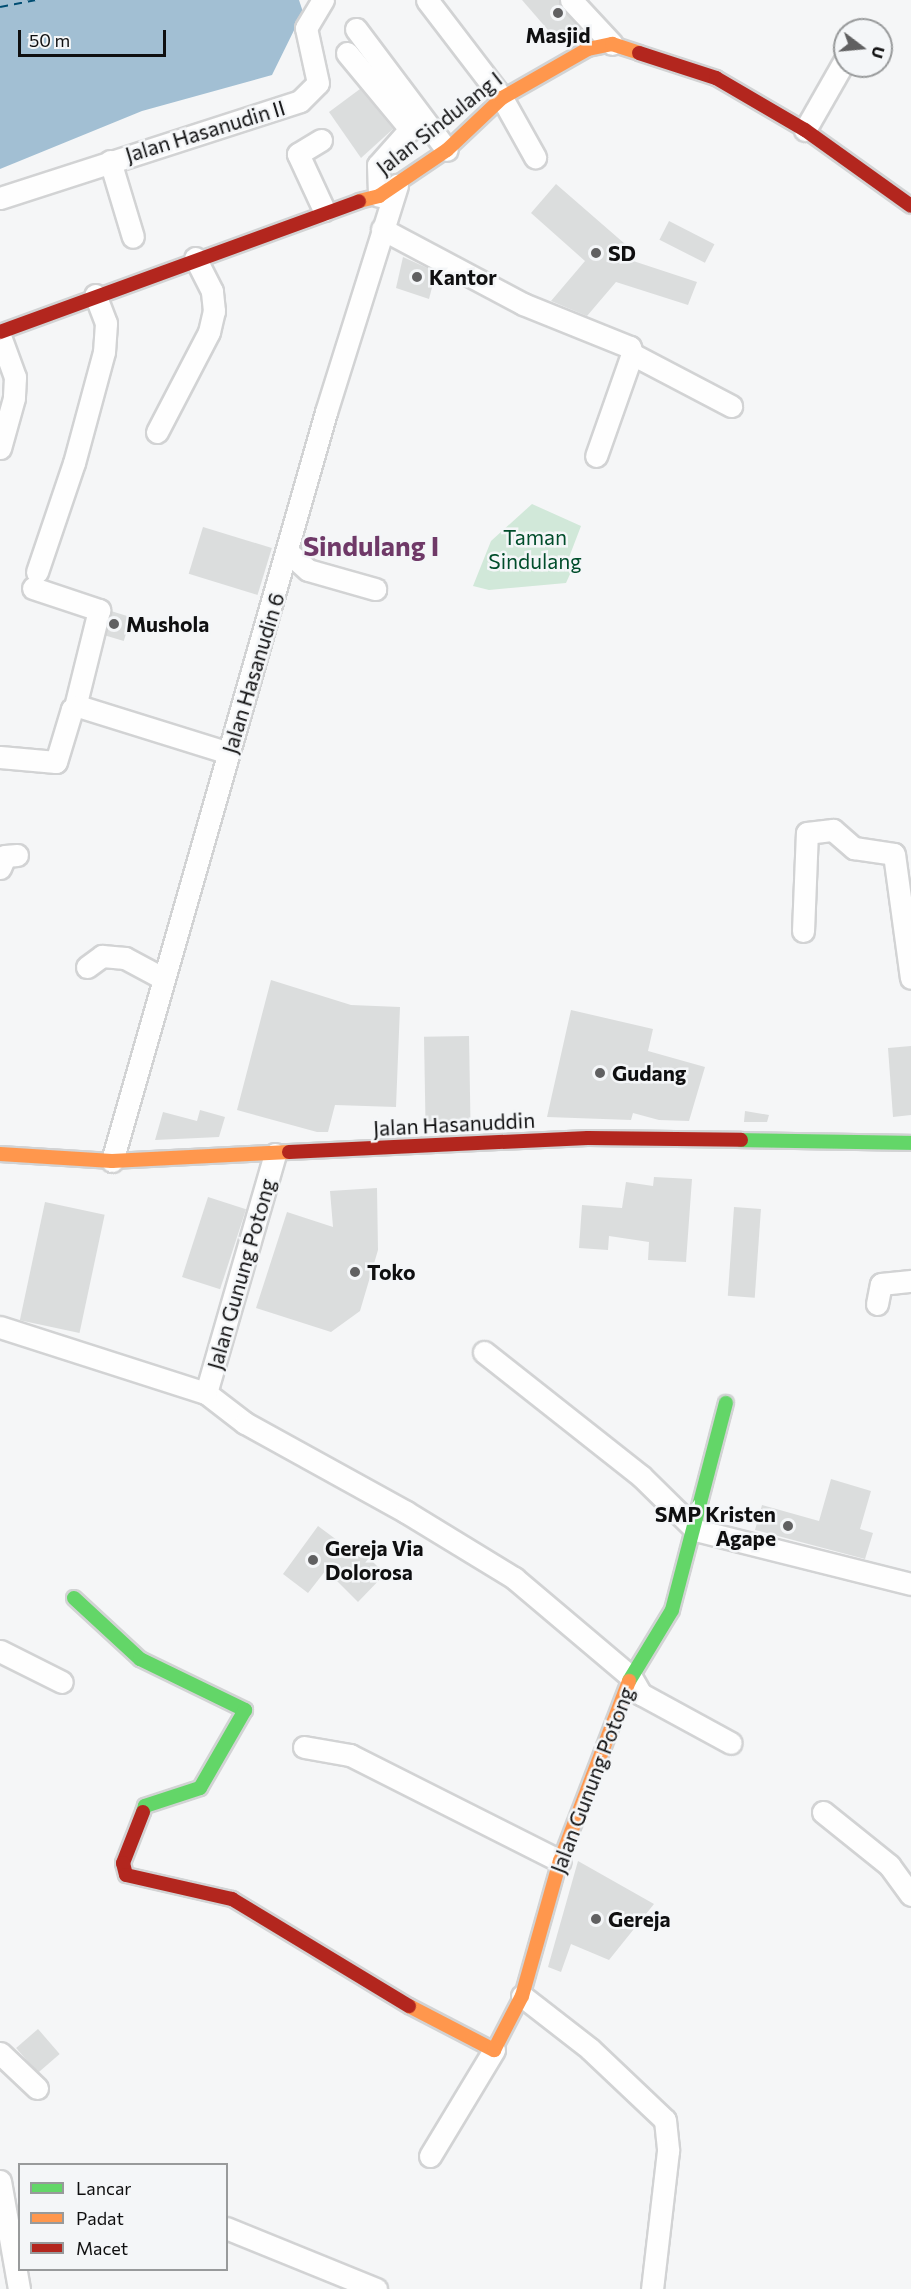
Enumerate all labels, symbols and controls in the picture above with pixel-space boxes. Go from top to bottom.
marker: Masjid [551,6,565,20]
scale bar [21,18,170,56]
north arrow [833,18,893,78]
place label: Masjid [526,22,590,48]
text: 50 m [29,29,70,51]
text: U [868,44,890,61]
street label: Jalan Sindulang I [371,66,507,180]
street label: Jalan Hasanudin II [122,95,288,167]
place label: SD [608,240,636,266]
marker: SD [589,246,603,260]
place label: Kantor [429,264,497,290]
marker: Kantor [410,270,424,284]
park label: Taman Sindulang [488,524,582,574]
district label: Sindulang I [303,530,439,562]
street label: Jalan Hasanudin 6 [217,590,289,756]
place label: Mushola [126,611,209,637]
marker: Mushola [107,617,121,631]
place label: Gudang [612,1060,686,1086]
marker: Gudang [593,1066,607,1080]
street label: Jalan Hasanuddin [372,1107,536,1141]
street label: Jalan Gunung Potong [202,1176,280,1372]
place label: Toko [367,1259,416,1285]
marker: Toko [348,1265,362,1279]
place label: SMP Kristen Agape [655,1501,776,1551]
marker: SMP Kristen Agape [781,1519,795,1533]
place label: Gereja Via Dolorosa [325,1535,424,1585]
marker: Gereja Via Dolorosa [306,1553,320,1567]
street label: Jalan Gunung Potong [545,1683,639,1877]
place label: Gereja [608,1906,671,1932]
marker: Gereja [589,1912,603,1926]
legend [18,2163,228,2271]
text: Lancar [76,2177,132,2199]
text: Padat [76,2207,124,2229]
text: Macet [76,2237,128,2259]

